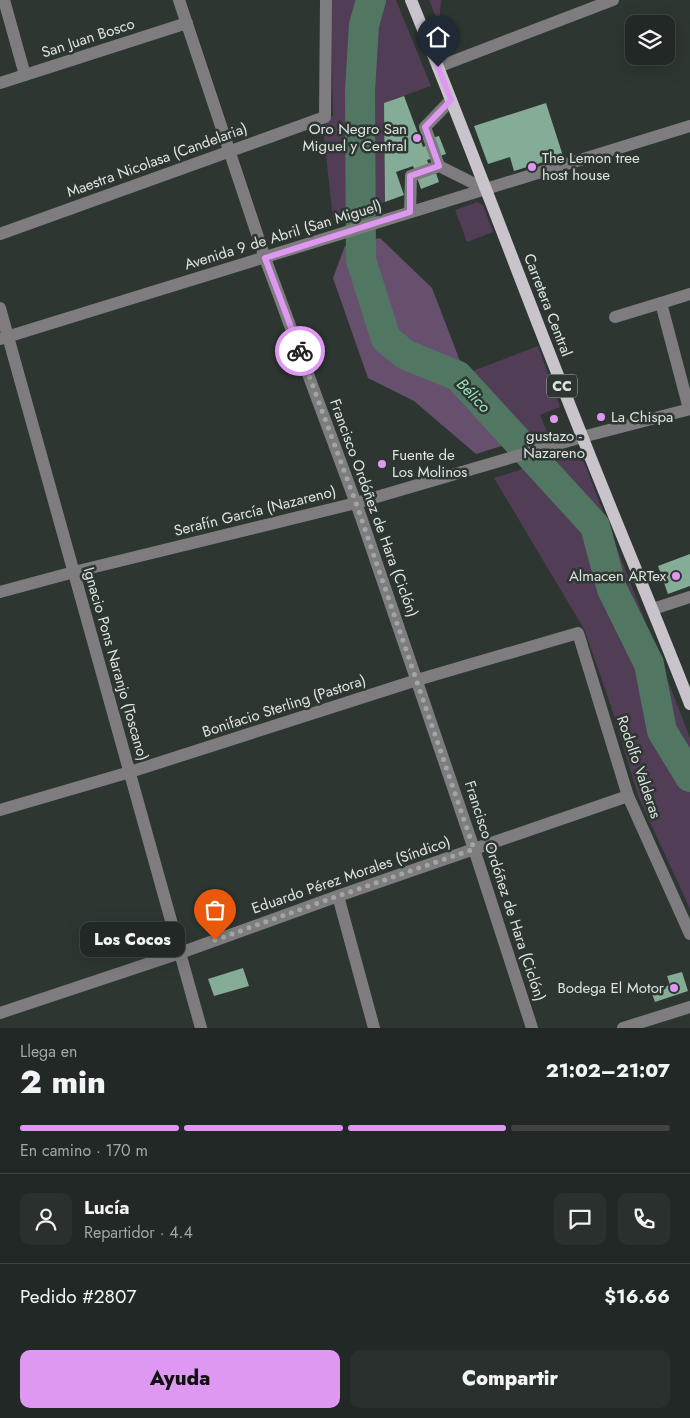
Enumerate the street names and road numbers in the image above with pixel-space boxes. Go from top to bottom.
street label: San Juan Bosco [39,13,137,63]
street label: Maestra Nicolasa (Candelaria) [64,117,250,203]
street label: Avenida 9 de Abril (San Miguel) [182,194,384,276]
street label: Carretera Central [518,250,578,360]
road number: CC [547,374,577,398]
street label: Francisco Ordóñez de Hara (Ciclón) [324,396,424,620]
street label: Serafín García (Nazareno) [172,480,338,542]
street label: Ignacio Pons Naranjo (Toscano) [78,565,154,763]
street label: Bonifacio Sterling (Pastora) [199,669,369,743]
street label: Rodolfo Valderas [611,713,667,821]
street label: Francisco Ordóñez de Hara (Ciclón) [459,778,551,1004]
street label: Eduardo Pérez Morales (Síndico) [249,831,453,919]

